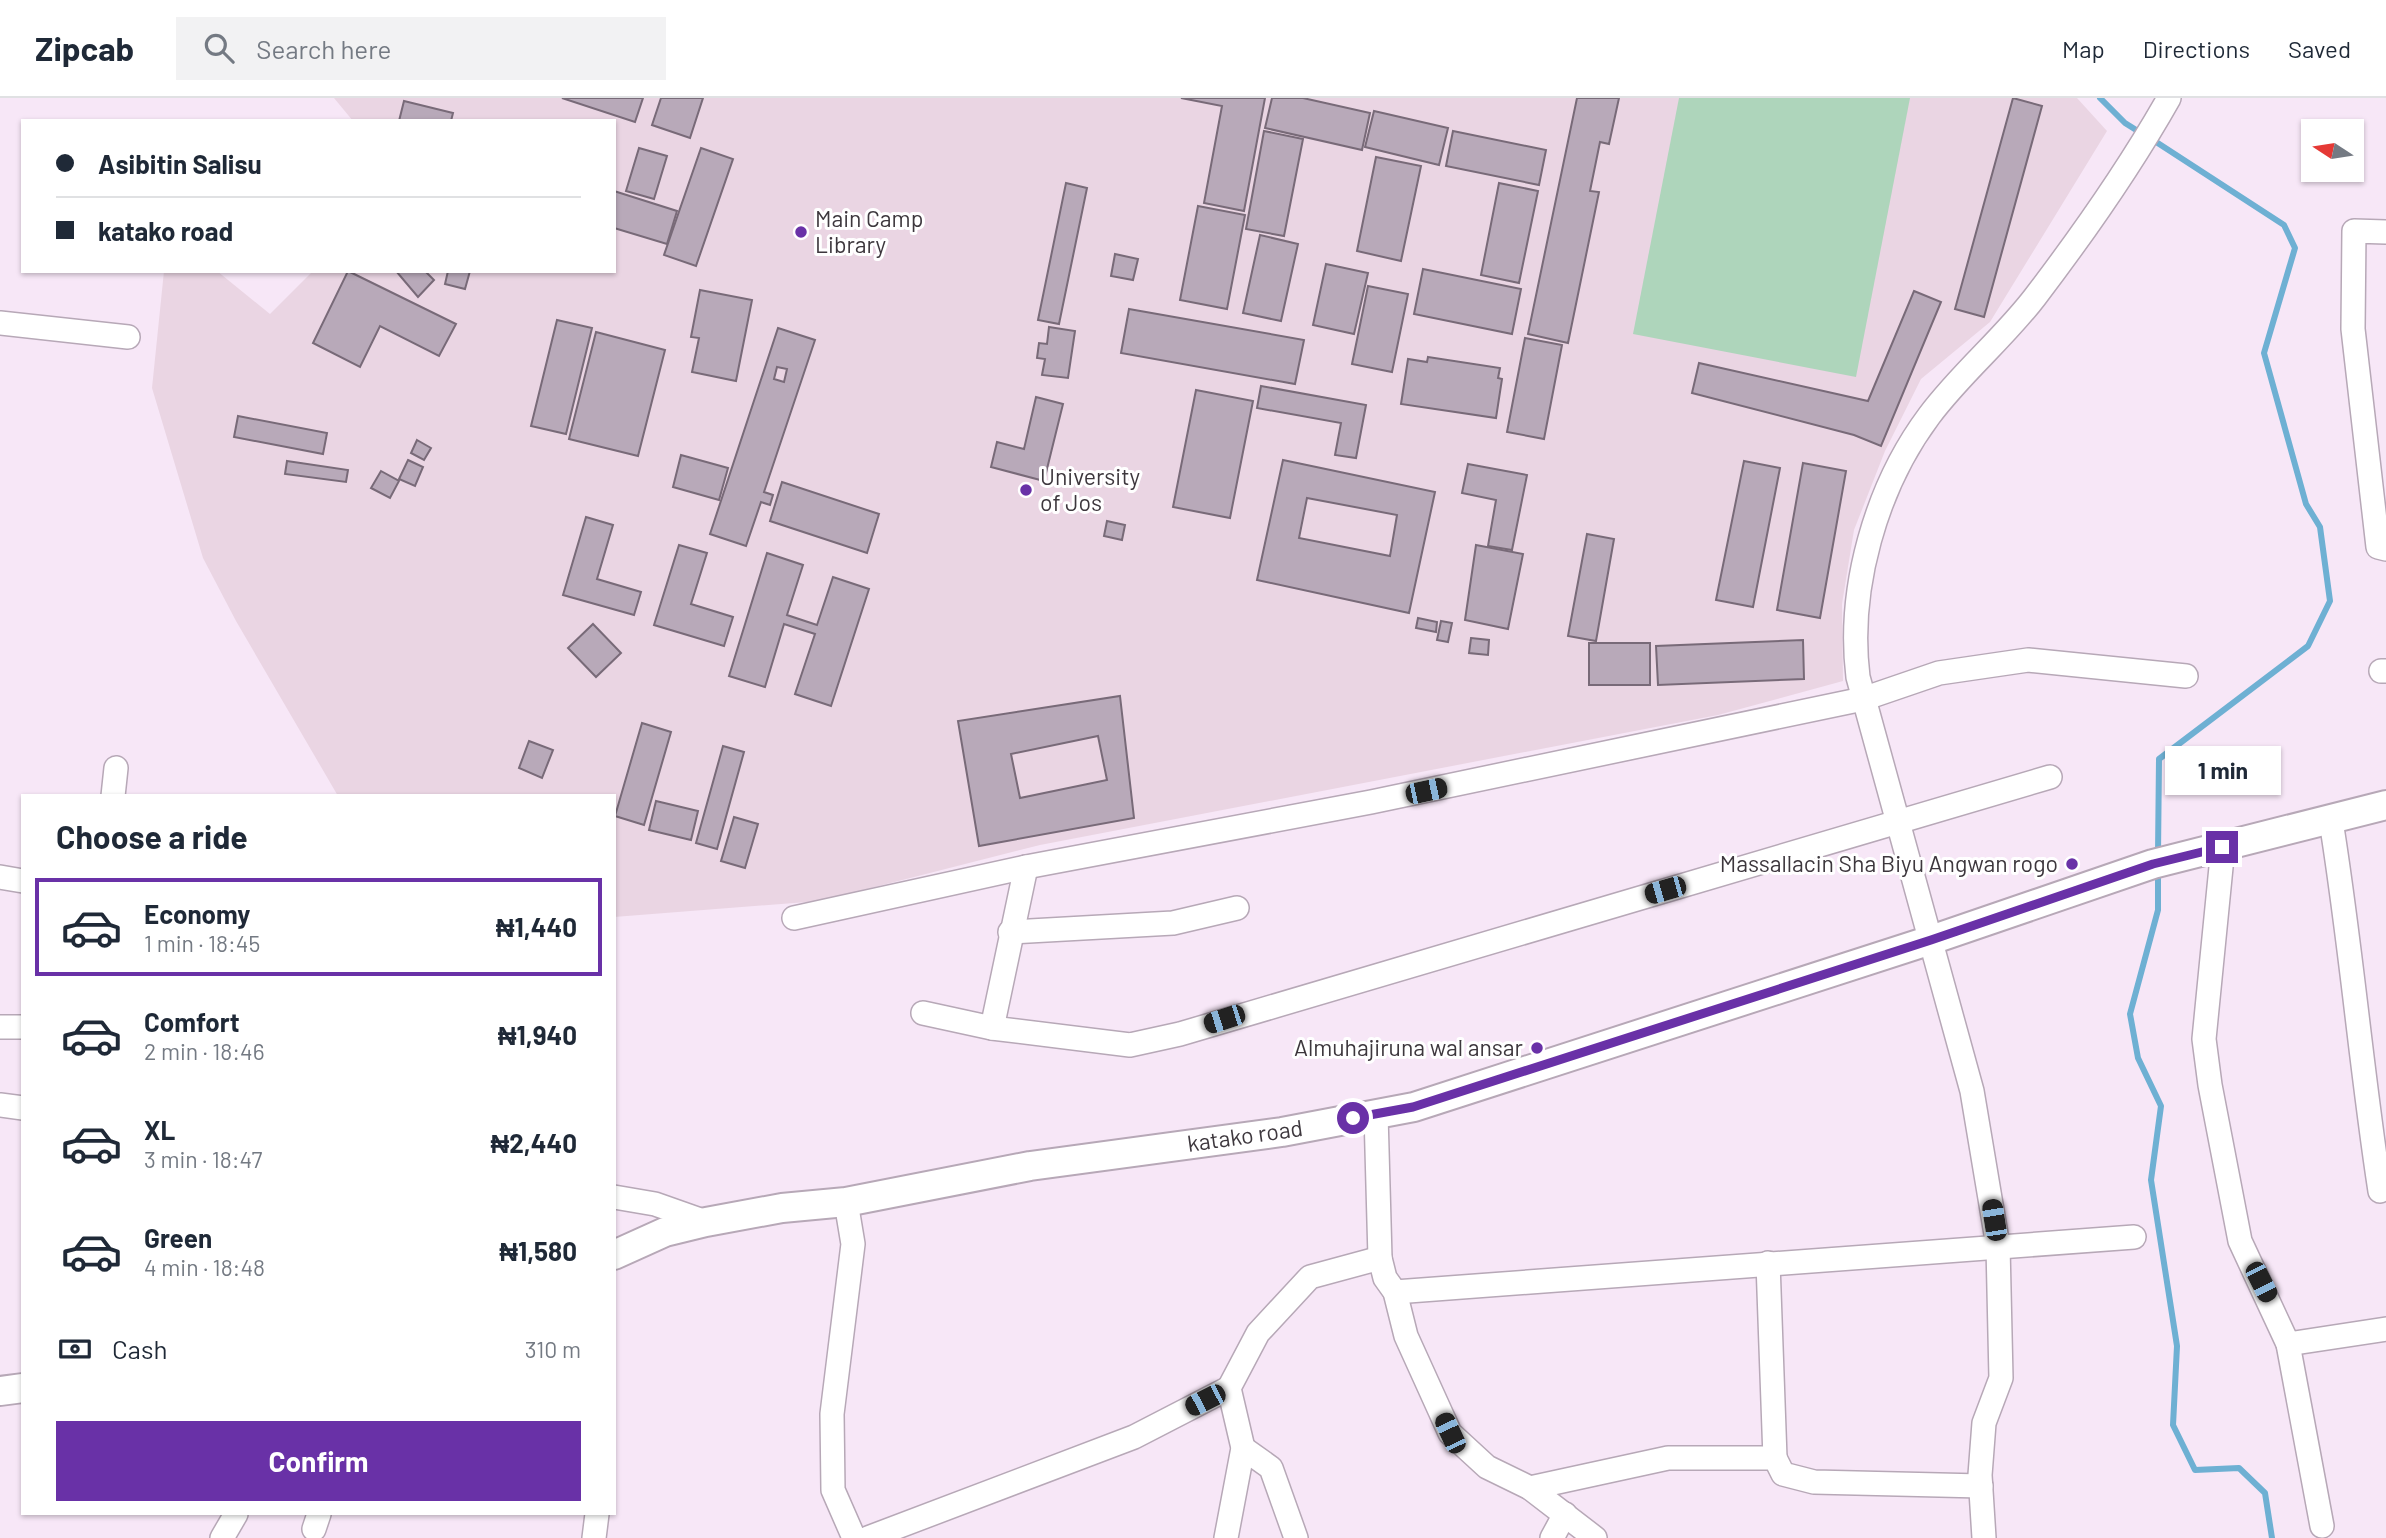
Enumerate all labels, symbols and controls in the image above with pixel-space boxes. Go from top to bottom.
search box [176,17,666,80]
text: Zipcab [35,28,134,68]
icon: search [200,29,238,67]
text: Search here [256,33,391,64]
text: Map [2062,34,2105,63]
text: Directions [2143,34,2250,63]
text: Saved [2288,34,2351,63]
north arrow [2301,119,2364,182]
map controls [2301,119,2364,182]
text: Asibitin Salisu [98,148,262,179]
place label: Main Camp Library [815,204,923,258]
text: katako road [98,215,233,246]
marker: Main Camp Library [793,224,809,240]
place label: University of Jos [1040,462,1141,516]
marker: University of Jos [1018,482,1034,498]
callout: 1 min [2164,746,2280,794]
text: 1 min [2198,756,2248,784]
car [1404,776,1449,806]
text: Choose a ride [56,817,248,855]
route end [2206,831,2238,863]
place label: Massallacin Sha Biyu Angwan rogo [1720,849,2058,877]
marker: Massallacin Sha Biyu Angwan rogo [2064,856,2080,872]
car [1642,874,1689,906]
icon: car [60,896,123,959]
text: Economy [144,898,250,929]
text: ₦1,440 [496,911,577,942]
text: 1 min · 18:45 [144,929,260,957]
car [1201,1003,1248,1035]
icon: car [60,1004,123,1067]
text: Comfort [144,1006,240,1037]
text: ₦1,940 [498,1019,577,1050]
place label: Almuhajiruna wal ansar [1294,1033,1524,1061]
text: 2 min · 18:46 [144,1037,265,1065]
marker: Almuhajiruna wal ansar [1529,1040,1545,1056]
route start [1337,1102,1369,1134]
icon: car [60,1112,123,1175]
street label: katako road [1185,1113,1304,1157]
text: XL [144,1114,175,1145]
text: ₦2,440 [490,1127,577,1158]
text: 3 min · 18:47 [144,1145,262,1173]
car [1981,1198,2008,1242]
icon: car [60,1220,123,1283]
text: Green [144,1222,212,1253]
text: ₦1,580 [499,1235,577,1266]
text: 4 min · 18:48 [144,1253,265,1281]
car [2243,1259,2280,1305]
icon: cash [56,1330,94,1368]
text: Cash [112,1333,167,1364]
text: 310 m [525,1335,581,1363]
car [1182,1381,1229,1419]
car [1432,1410,1469,1456]
button: Confirm [56,1421,581,1501]

